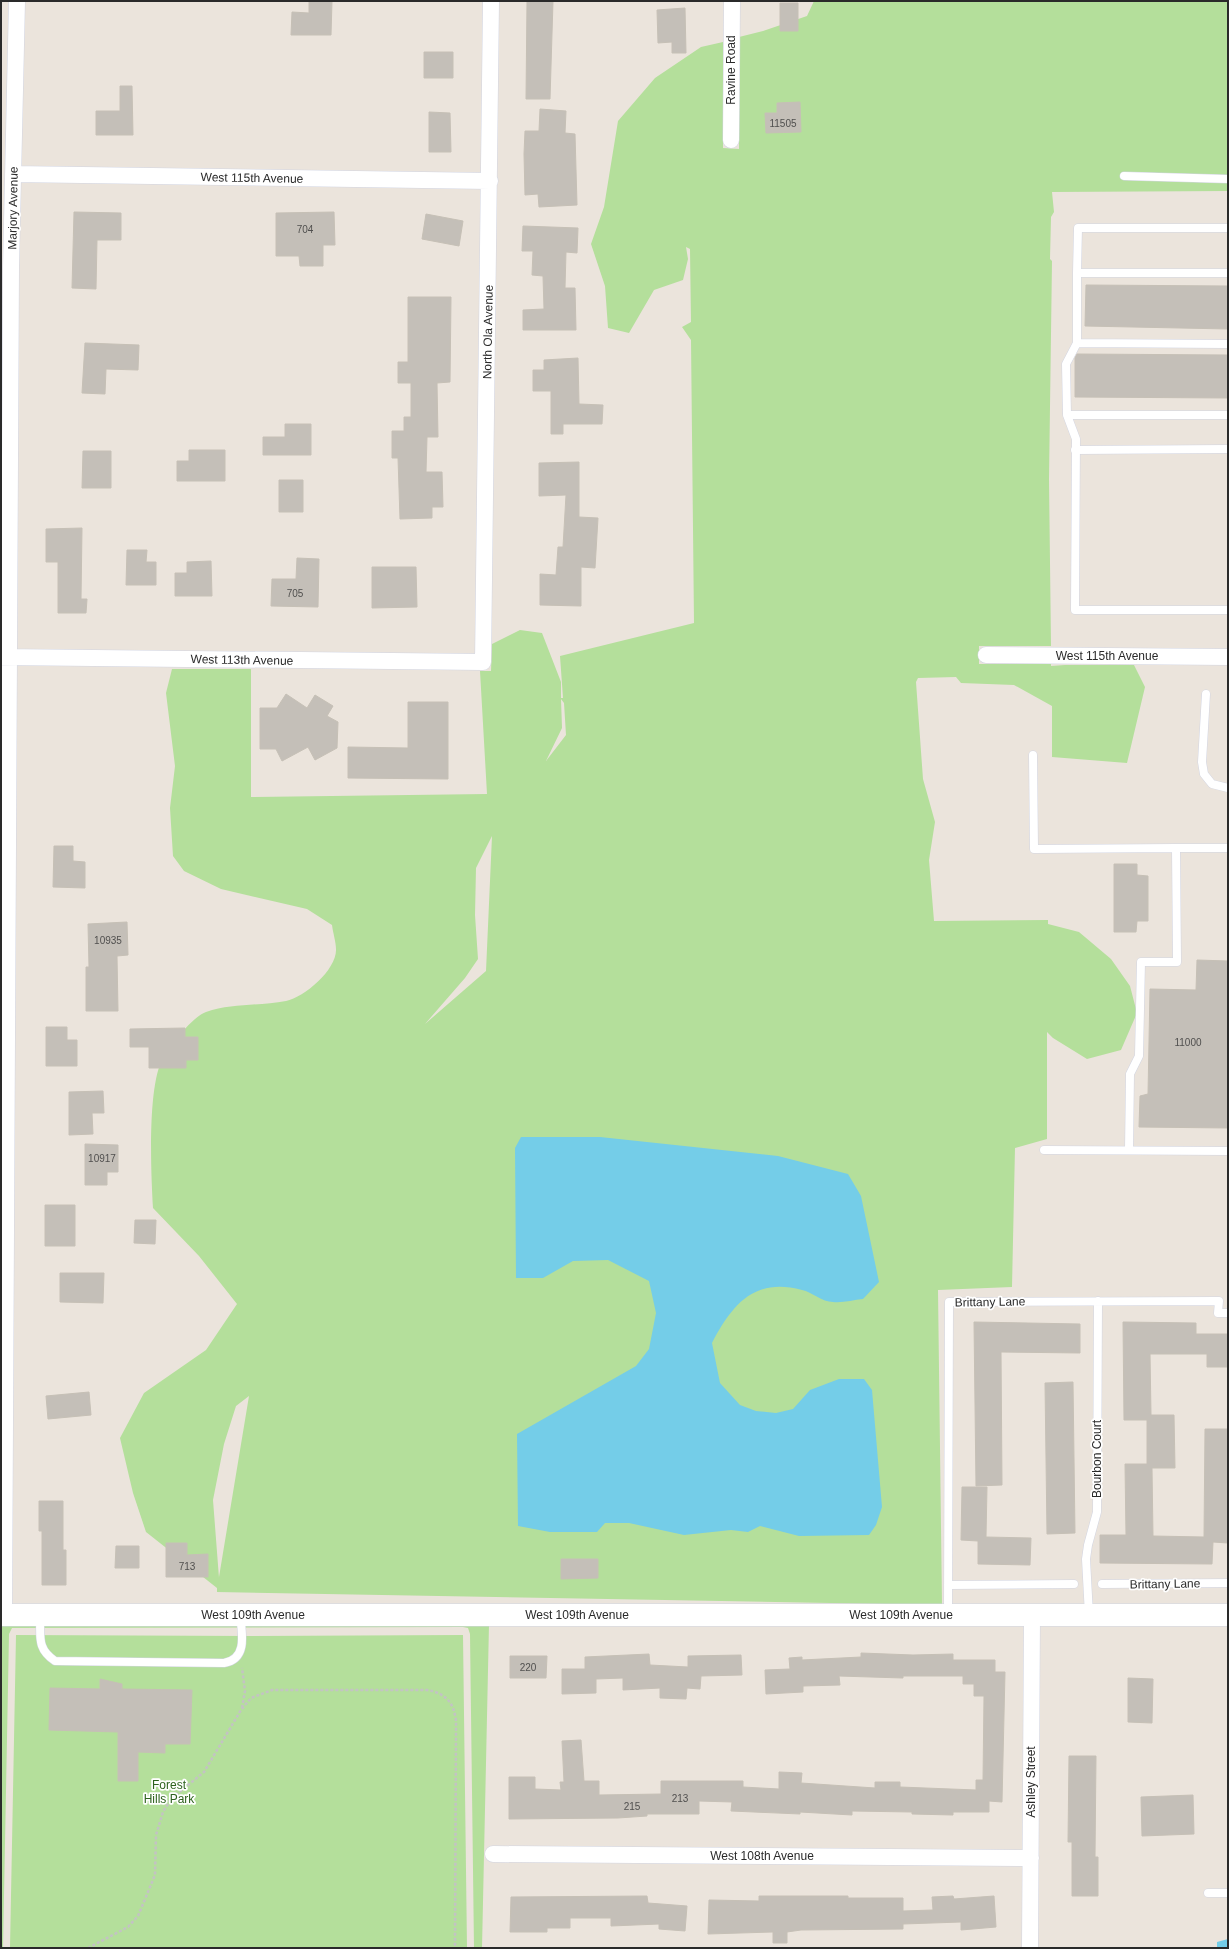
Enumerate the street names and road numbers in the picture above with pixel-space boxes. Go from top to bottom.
street label: Ravine Road [724,35,738,105]
street label: Marjory Avenue [5,166,21,250]
street label: West 115th Avenue [201,170,304,186]
street label: North Ola Avenue [480,284,496,379]
street label: West 115th Avenue [1056,649,1159,663]
street label: West 113th Avenue [191,652,294,668]
street label: Brittany Lane [955,1294,1026,1310]
street label: Bourbon Court [1090,1419,1104,1498]
street label: Brittany Lane [1130,1576,1201,1592]
street label: West 109th Avenue [201,1608,305,1622]
street label: West 109th Avenue [525,1608,629,1622]
street label: West 109th Avenue [849,1608,953,1622]
street label: Ashley Street [1024,1746,1038,1818]
street label: West 108th Avenue [710,1849,814,1863]

